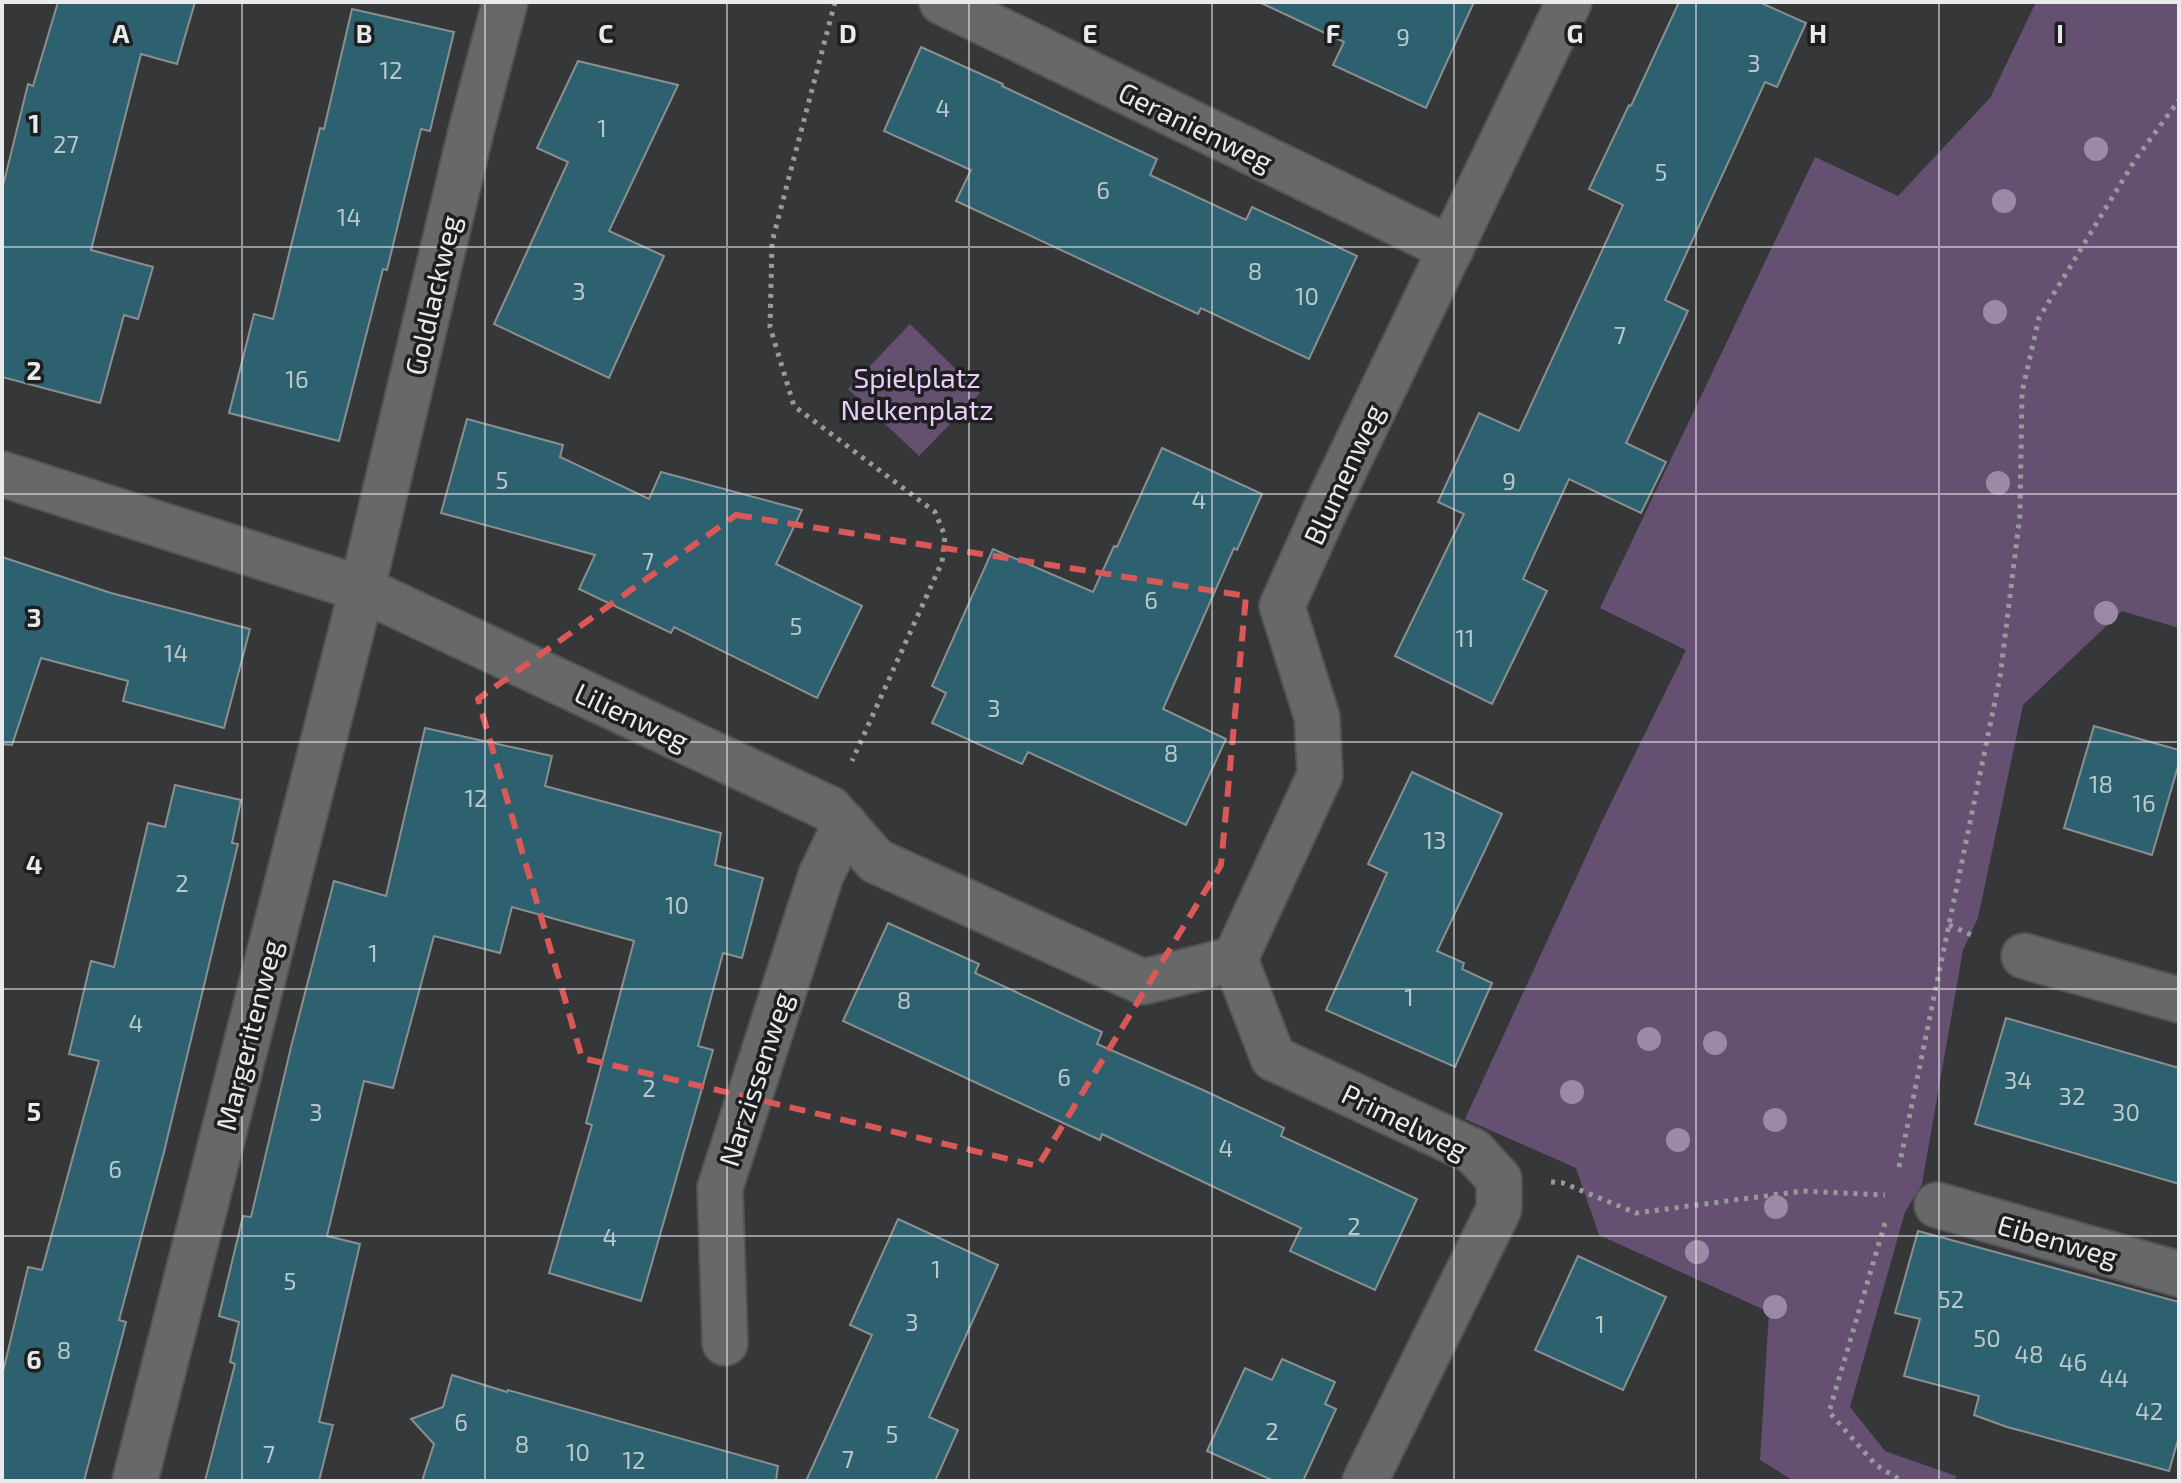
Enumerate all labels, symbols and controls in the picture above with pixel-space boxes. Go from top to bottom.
text: A [113,17,130,48]
text: B [356,17,372,48]
text: C [598,17,614,48]
text: D [839,17,857,48]
text: E [1082,17,1098,48]
text: F [1326,17,1340,48]
text: G [1567,17,1583,48]
text: H [1809,17,1827,48]
text: I [2056,17,2064,48]
house number: 9 [1396,22,1410,51]
house number: 3 [1747,48,1761,77]
house number: 12 [379,55,403,84]
street label: Geranienweg [1113,74,1279,178]
house number: 4 [936,93,950,122]
text: 1 [28,107,40,138]
house number: 1 [597,113,607,142]
house number: 27 [53,129,79,158]
house number: 5 [1655,157,1667,186]
house number: 6 [1096,175,1110,204]
house number: 14 [337,202,361,231]
street label: Goldlackweg [397,211,467,378]
house number: 8 [1248,256,1262,285]
house number: 3 [572,276,586,305]
house number: 10 [1295,281,1319,310]
house number: 7 [1614,320,1626,349]
text: 2 [26,354,42,385]
park label: Spielplatz Nelkenplatz [840,360,994,426]
house number: 16 [285,364,309,393]
street label: Blumenweg [1296,398,1390,550]
house number: 5 [496,465,508,494]
house number: 9 [1502,466,1516,495]
house number: 4 [1192,485,1206,514]
house number: 7 [642,546,654,575]
house number: 6 [1144,585,1158,614]
text: 3 [27,601,41,632]
house number: 5 [790,611,802,640]
house number: 11 [1455,623,1475,652]
house number: 14 [164,638,188,667]
street label: Lilienweg [570,675,695,757]
house number: 3 [987,693,1001,722]
house number: 8 [1164,738,1178,767]
house number: 18 [2089,769,2113,798]
house number: 12 [464,783,488,812]
house number: 16 [2132,788,2156,817]
house number: 13 [1424,825,1446,854]
text: 4 [26,848,42,879]
house number: 2 [175,868,189,897]
house number: 10 [665,890,689,919]
street label: Margeritenweg [208,936,288,1134]
house number: 1 [368,938,378,967]
house number: 1 [1404,982,1414,1011]
house number: 8 [897,985,911,1014]
street label: Narzissenweg [711,987,799,1170]
house number: 4 [129,1008,143,1037]
house number: 6 [1057,1062,1071,1091]
house number: 34 [2004,1065,2032,1094]
house number: 2 [642,1073,656,1102]
street label: Primelweg [1336,1076,1474,1166]
house number: 32 [2059,1081,2085,1110]
text: 5 [27,1095,41,1126]
house number: 3 [309,1097,323,1126]
house number: 30 [2112,1097,2140,1126]
house number: 4 [1219,1133,1233,1162]
house number: 6 [108,1154,122,1183]
street label: Eibenweg [1994,1207,2122,1273]
house number: 2 [1347,1211,1361,1240]
house number: 4 [603,1222,617,1251]
house number: 1 [931,1254,941,1283]
house number: 5 [284,1266,296,1295]
house number: 52 [1938,1284,1964,1313]
house number: 3 [905,1307,919,1336]
house number: 1 [1595,1309,1605,1338]
house number: 50 [1973,1323,2001,1352]
house number: 8 [57,1335,71,1364]
house number: 48 [2014,1339,2044,1368]
text: 6 [26,1343,42,1374]
house number: 46 [2059,1347,2087,1376]
house number: 44 [2099,1363,2129,1392]
house number: 42 [2135,1396,2163,1425]
house number: 6 [454,1407,468,1436]
house number: 2 [1265,1416,1279,1445]
house number: 5 [886,1419,898,1448]
house number: 8 [515,1429,529,1458]
house number: 10 [566,1437,590,1466]
house number: 7 [263,1439,275,1468]
house number: 7 [842,1444,854,1473]
house number: 12 [622,1445,646,1474]

